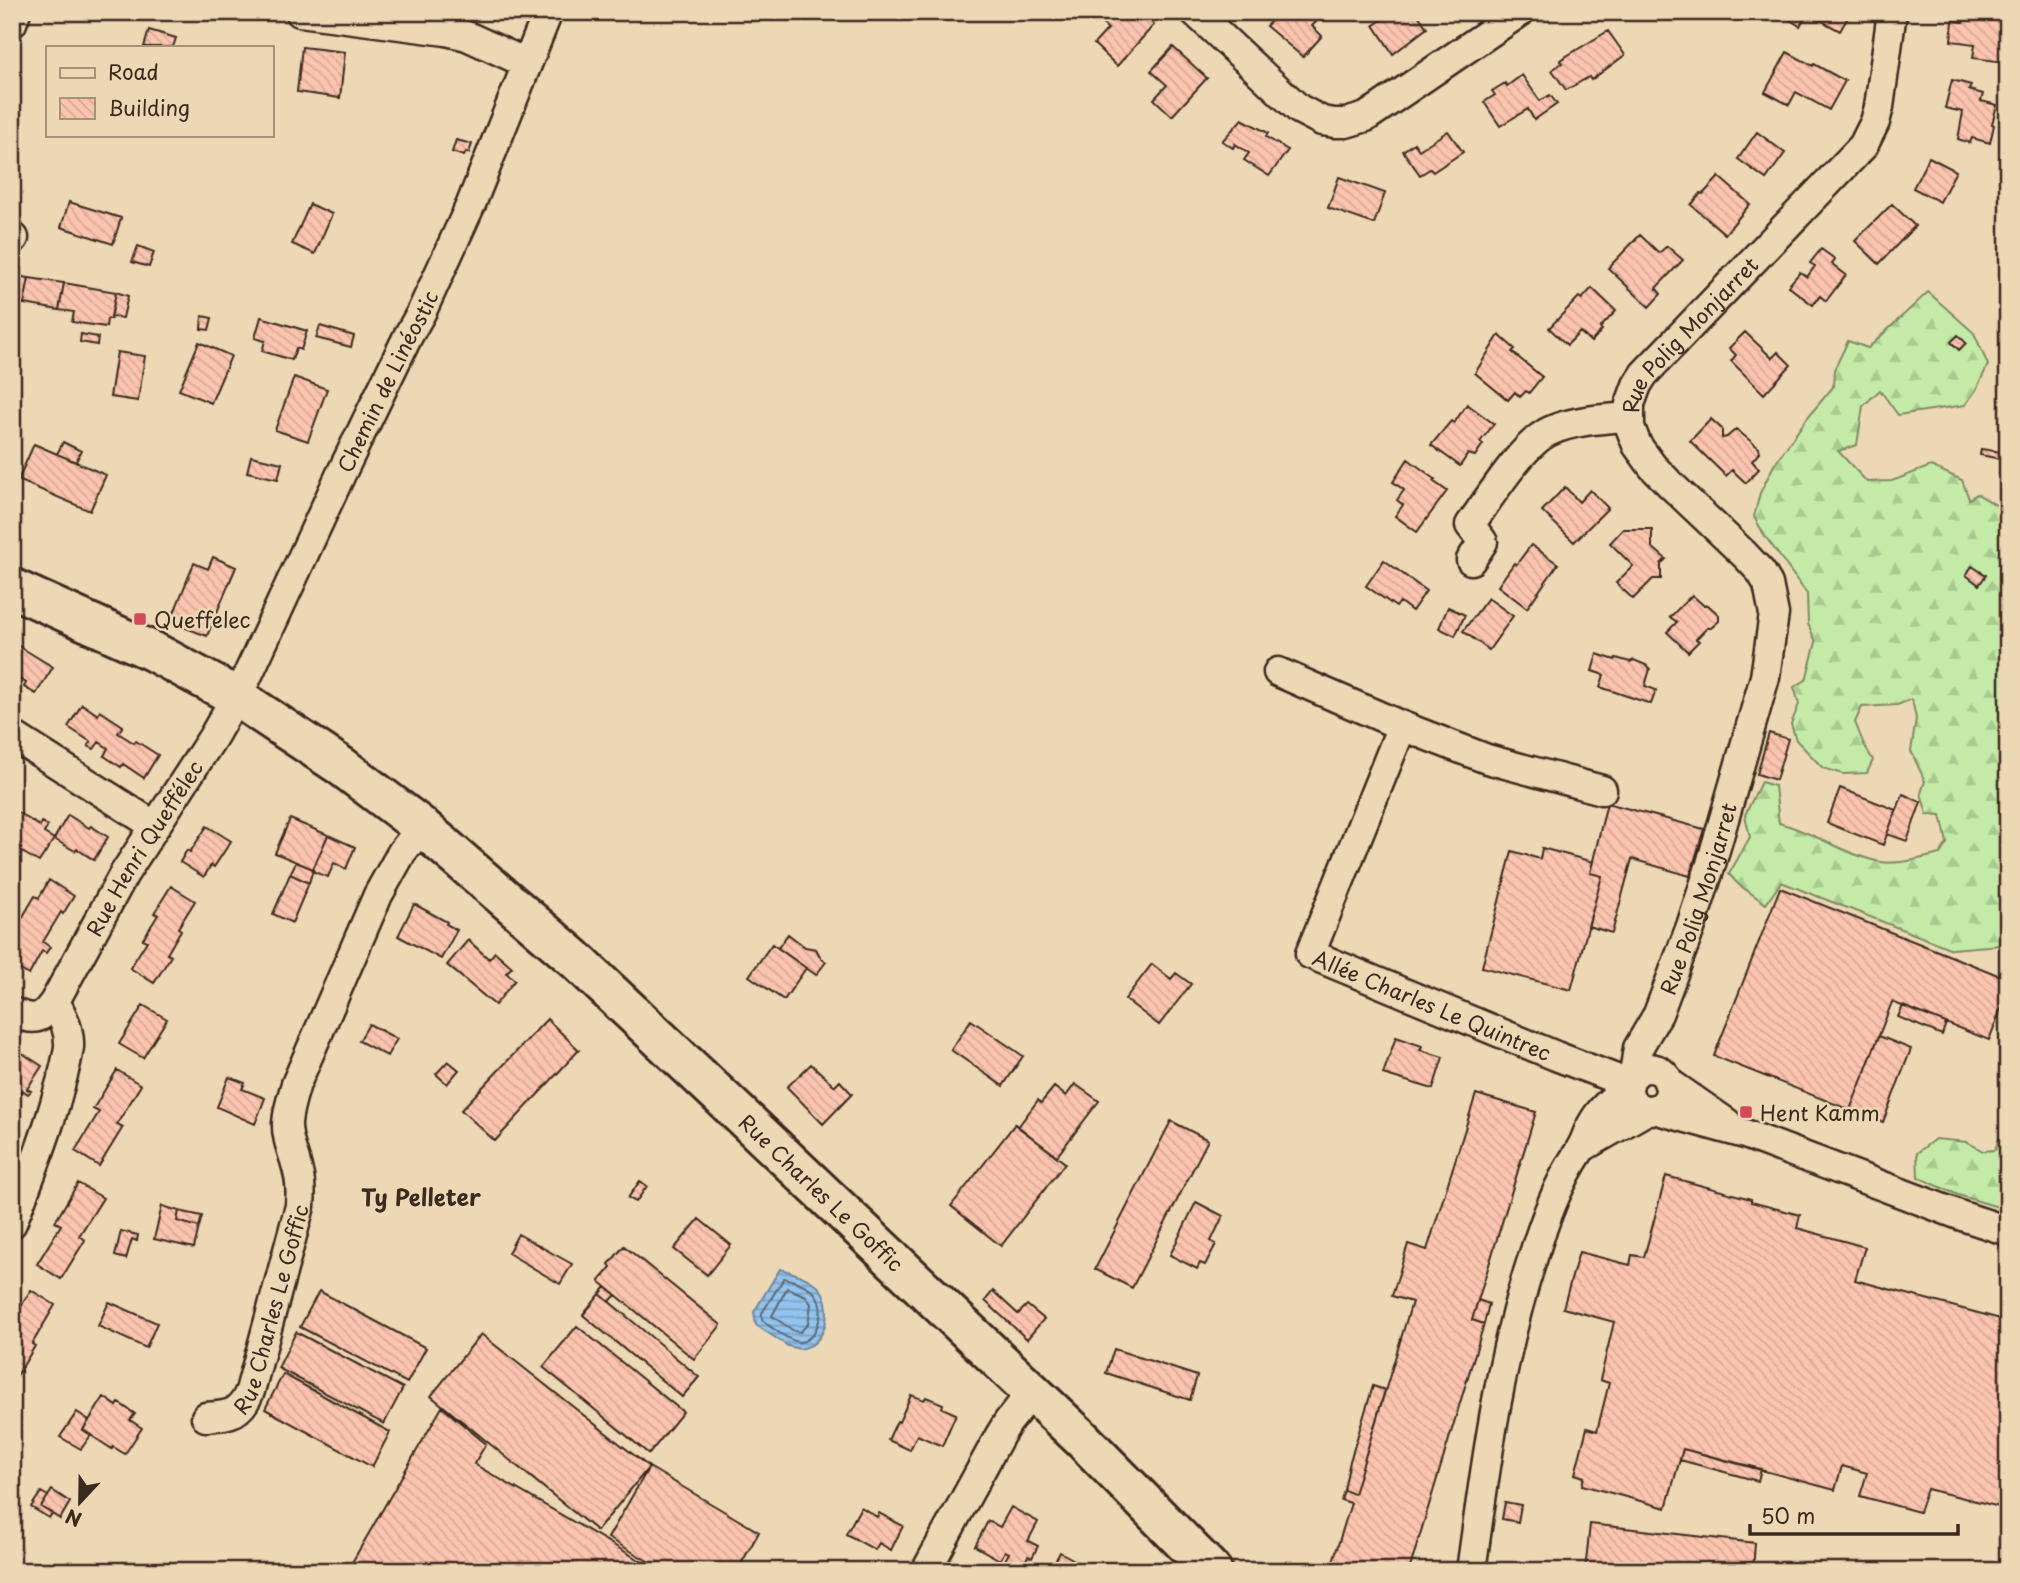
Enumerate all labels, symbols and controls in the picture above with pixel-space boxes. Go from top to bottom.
legend [46,46,273,136]
text: Road [108,55,159,87]
text: Building [108,91,190,123]
street label: Rue Polig Monjarret [1614,249,1765,413]
street label: Chemin de Linéostic [328,285,445,478]
place label: Queffelec [154,603,250,635]
marker: Queffelec [132,611,148,627]
street label: Rue Henri Queffélec [77,753,210,942]
street label: Rue Polig Monjarret [1651,799,1744,999]
street label: Allée Charles Le Quintrec [1308,941,1556,1068]
place label: Hent Kamm [1760,1096,1880,1128]
marker: Hent Kamm [1738,1104,1754,1120]
street label: Rue Charles Le Goffic [732,1106,911,1278]
district label: Ty Pelleter [361,1179,481,1214]
street label: Rue Charles Le Goffic [225,1201,316,1421]
north arrow [46,1468,116,1538]
scale bar [1750,1492,1959,1536]
text: 50 m [1761,1499,1815,1531]
text: N [61,1503,85,1534]

